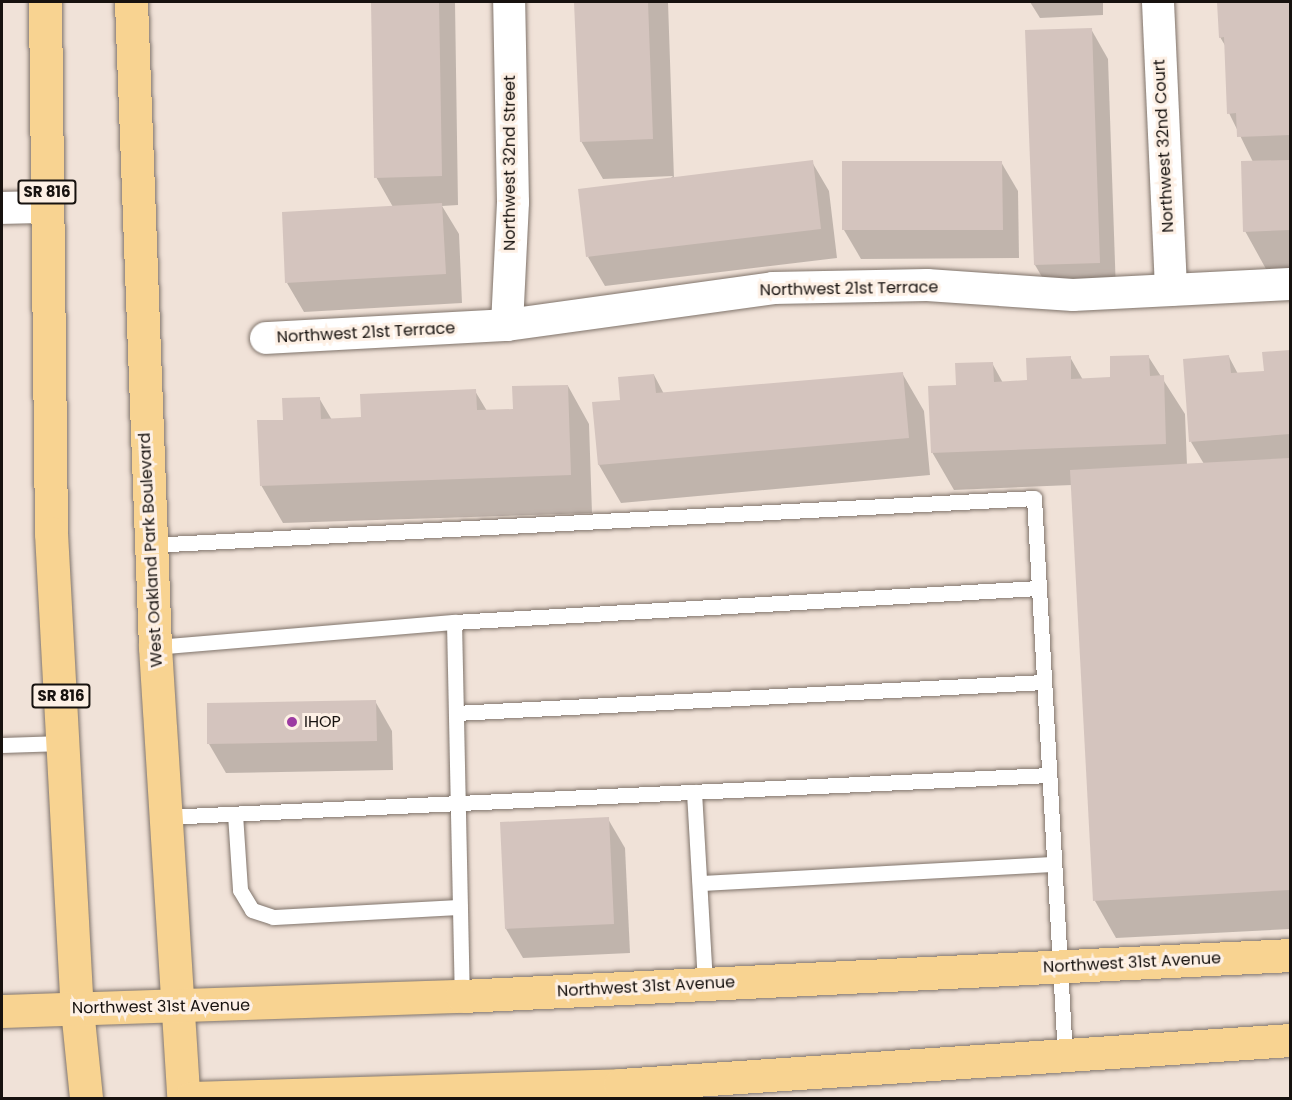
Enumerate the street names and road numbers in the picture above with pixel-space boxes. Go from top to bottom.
street label: Northwest 32nd Court [1150,59,1178,233]
street label: Northwest 32nd Street [500,75,520,251]
road number: SR 816 [17,180,77,204]
street label: Northwest 21st Terrace [759,278,939,300]
street label: Northwest 21st Terrace [276,319,456,347]
street label: West Oakland Park Boulevard [135,432,167,668]
road number: SR 816 [31,684,91,708]
street label: Northwest 31st Avenue [1043,949,1221,977]
street label: Northwest 31st Avenue [557,973,735,1001]
street label: Northwest 31st Avenue [72,996,250,1018]

